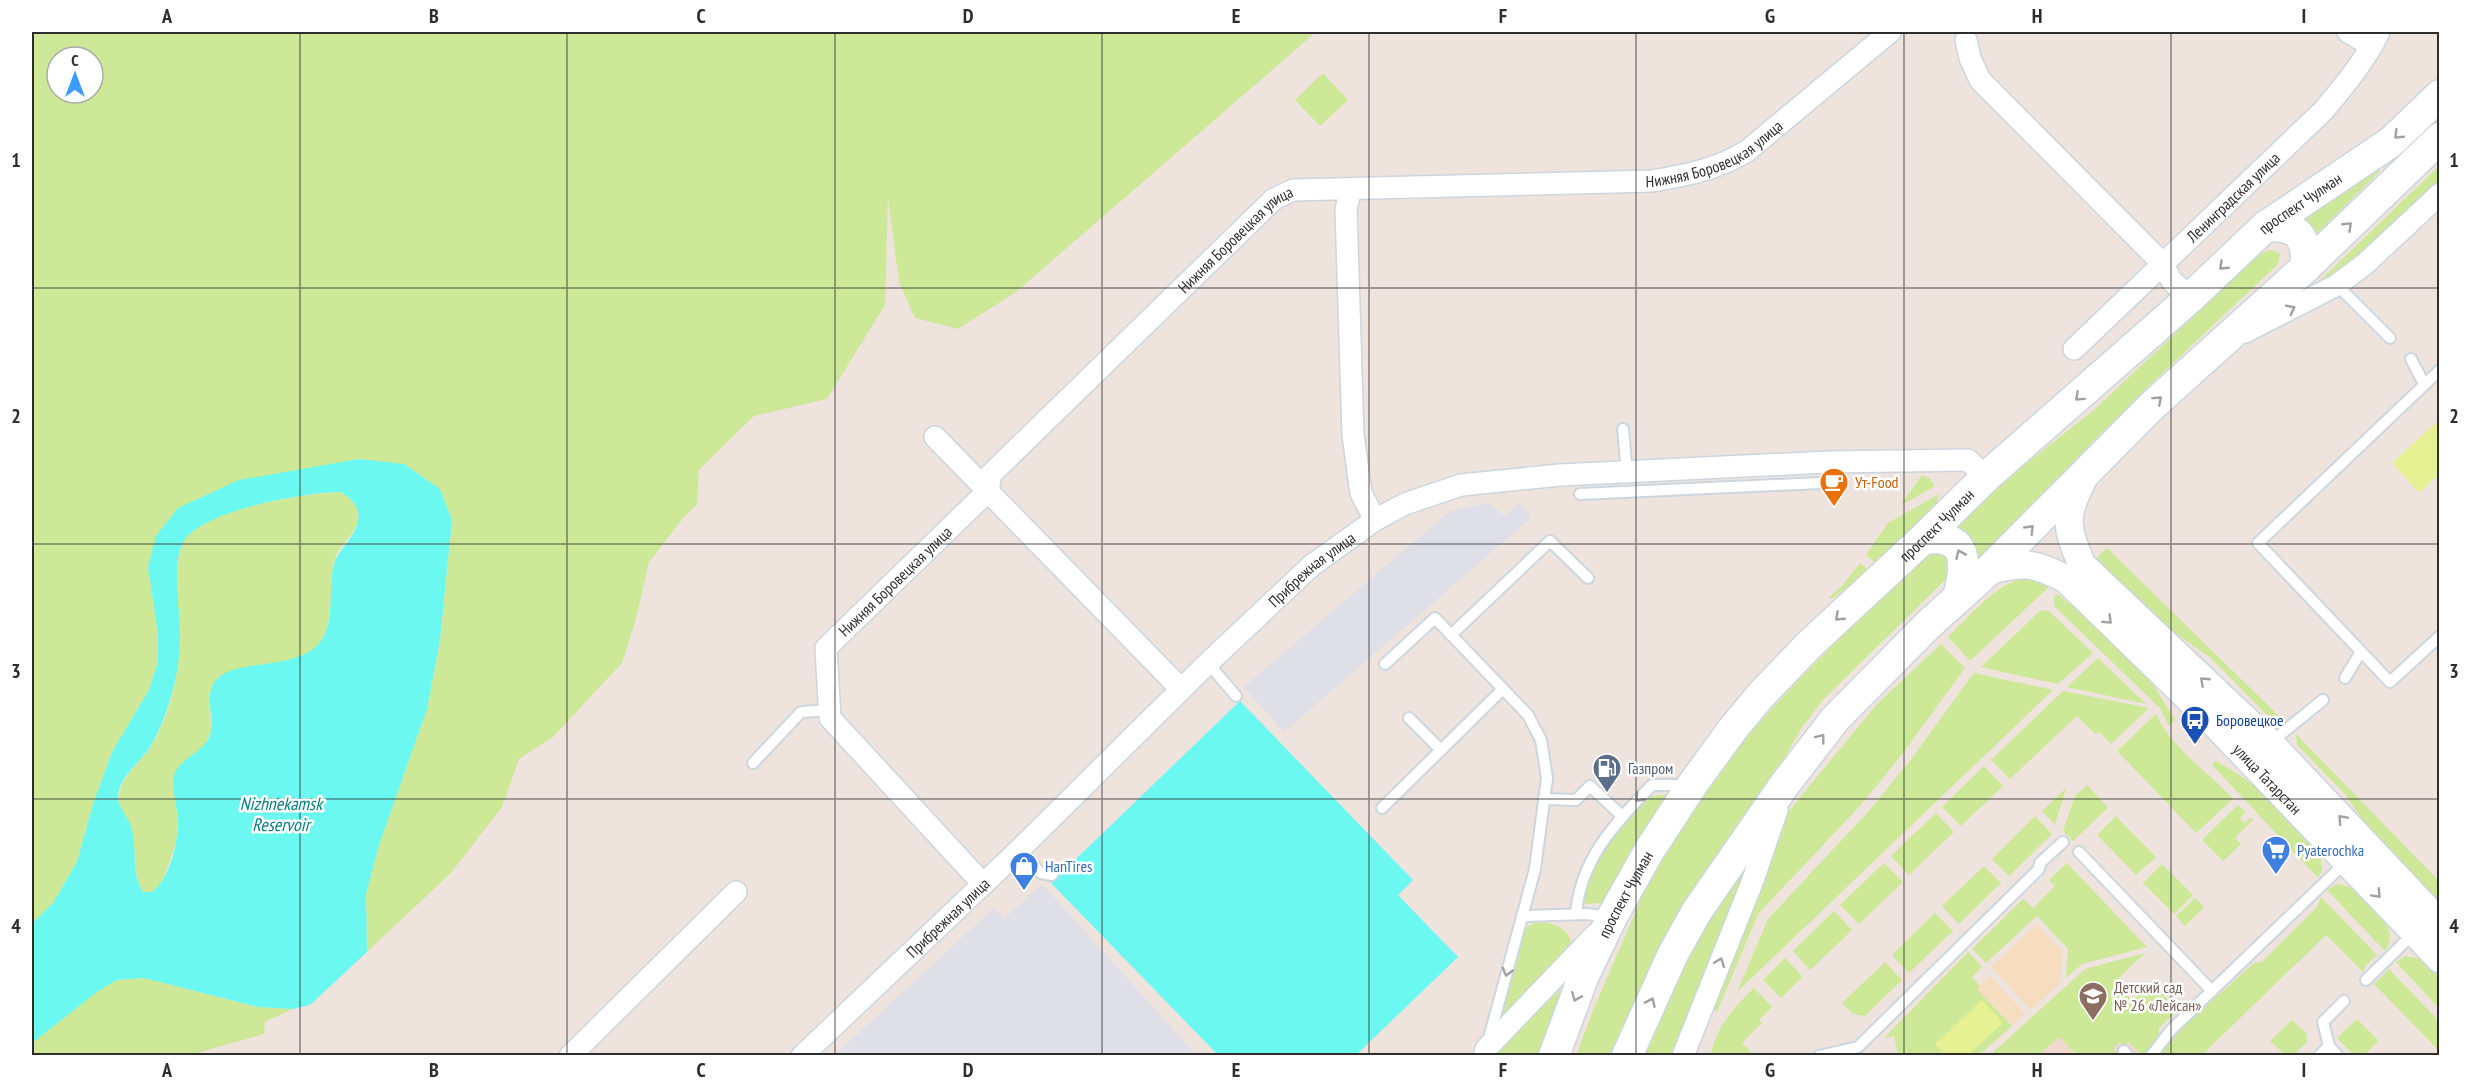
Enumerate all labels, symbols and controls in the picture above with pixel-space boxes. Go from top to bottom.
text: A [161,3,173,29]
text: B [429,3,439,29]
text: C [696,3,706,29]
text: D [963,3,974,29]
text: E [1232,3,1240,29]
text: F [1499,3,1507,29]
text: G [1765,3,1775,29]
text: H [2032,3,2042,29]
text: I [2302,3,2306,29]
north arrow [45,45,105,105]
text: С [71,50,79,70]
street label: Нижняя Боровецкая улица [1645,116,1787,191]
one-way arrow [2394,128,2405,139]
text: 1 [11,147,21,173]
text: 1 [2449,147,2459,173]
street label: Ленинградская улица [2182,148,2284,247]
street label: проспект Чулман [2254,168,2345,238]
street label: Нижняя Боровецкая улица [1174,182,1296,297]
one-way arrow [2342,222,2352,233]
one-way arrow [2219,259,2230,270]
one-way arrow [2285,304,2296,316]
one-way arrow [2075,390,2085,401]
one-way arrow [2152,396,2162,407]
text: 2 [11,403,21,429]
text: 2 [2449,403,2459,429]
cafe icon: Ут-Food [1818,466,1850,508]
place label: Ут-Food [1855,472,1899,492]
street label: проспект Чулман [1895,485,1978,566]
street label: Нижняя Боровецкая улица [834,522,956,640]
one-way arrow [2023,525,2034,536]
street label: Прибрежная улица [1264,528,1359,611]
one-way arrow [1955,549,1967,560]
one-way arrow [1835,610,1846,621]
one-way arrow [2101,613,2111,624]
text: 3 [11,658,21,684]
text: 3 [2449,658,2459,684]
one-way arrow [2201,677,2211,688]
bus stop icon: Боровецкое [2179,704,2211,746]
place label: Боровецкое [2216,710,2284,730]
one-way arrow [1814,733,1825,744]
street label: улица Татарстан [2229,739,2306,819]
fuel station icon: Газпром [1591,752,1623,794]
place label: Газпром [1628,758,1673,778]
water label: Nizhnekamsk Reservoir [240,792,324,836]
one-way arrow [1635,792,1646,802]
one-way arrow [2338,816,2349,827]
supermarket icon: Pyaterochka [2260,834,2292,876]
place label: Pyaterochka [2297,840,2364,860]
street label: проспект Чулман [1593,847,1657,941]
shop icon: HanTires [1008,850,1040,892]
place label: HanTires [1045,856,1092,876]
street label: Прибрежная улица [902,873,994,962]
one-way arrow [2370,887,2381,898]
text: 4 [11,913,21,939]
text: 4 [2449,913,2459,939]
one-way arrow [1713,957,1725,968]
one-way arrow [1502,966,1514,977]
place label: Детский сад № 26 «Лейсан» [2114,977,2201,1015]
school or university icon: Детский сад № 26 «Лейсан» [2077,980,2109,1022]
one-way arrow [1571,990,1583,1001]
one-way arrow [1644,997,1656,1008]
text: A [161,1057,173,1083]
text: B [429,1057,439,1083]
text: C [696,1057,706,1083]
text: D [963,1057,974,1083]
text: E [1232,1057,1240,1083]
text: F [1499,1057,1507,1083]
text: G [1765,1057,1775,1083]
text: H [2032,1057,2042,1083]
text: I [2302,1057,2306,1083]

